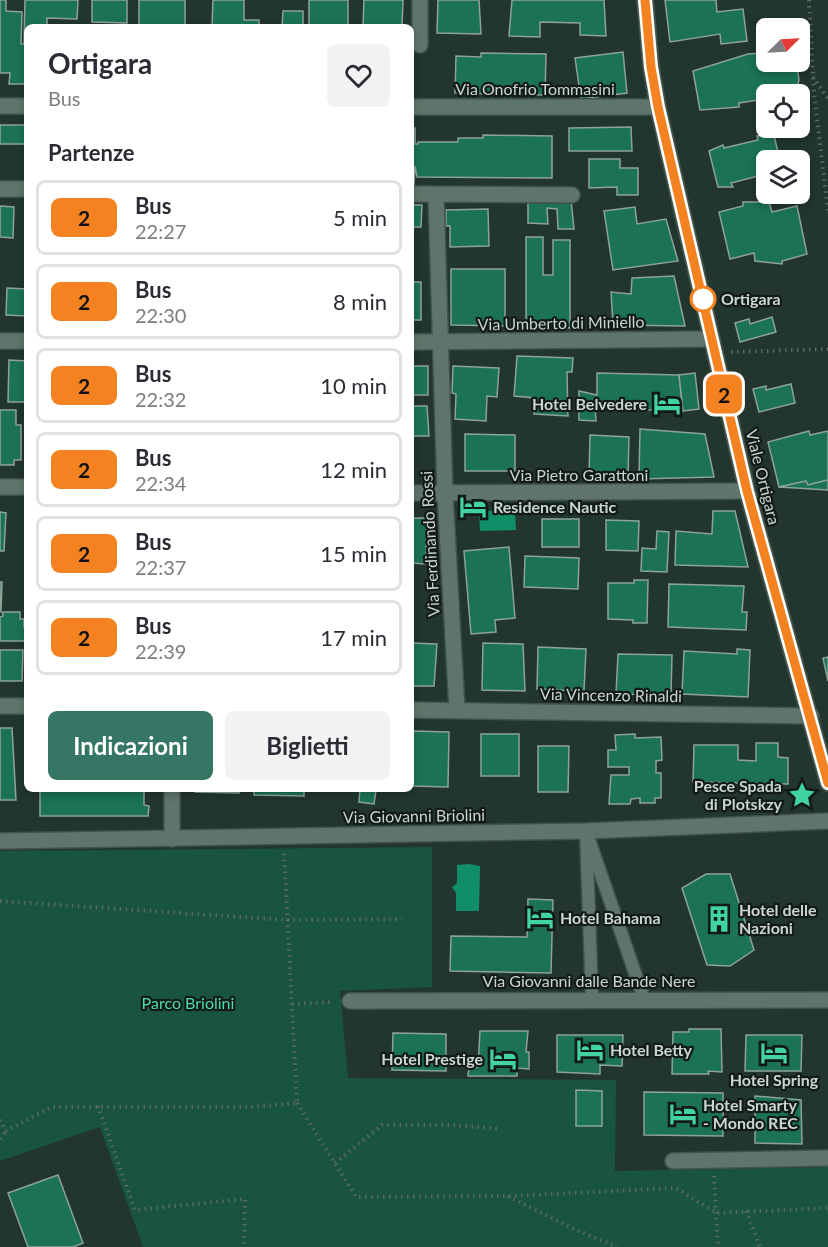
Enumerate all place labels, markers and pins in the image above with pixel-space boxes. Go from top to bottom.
marker: Ortigara [690,286,716,312]
place label: Ortigara [721,289,781,308]
hotel icon: Hotel Belvedere [652,389,682,419]
place label: Hotel Belvedere [532,394,647,413]
hotel icon: Residence Nautic [458,492,488,522]
place label: Residence Nautic [493,497,617,516]
place label: Pesce Spada di Plotskzy [694,776,783,813]
place icon: Pesce Spada di Plotskzy [787,780,817,810]
place label: Hotel delle Nazioni [739,900,817,937]
hotel icon: Hotel Bahama [525,903,555,933]
building icon: Hotel delle Nazioni [704,904,734,934]
place label: Hotel Bahama [560,908,661,927]
hotel icon: Hotel Betty [575,1035,605,1065]
hotel icon: Hotel Spring [759,1038,789,1068]
place label: Hotel Betty [610,1040,693,1059]
hotel icon: Hotel Prestige [488,1044,518,1074]
place label: Hotel Prestige [381,1049,483,1068]
place label: Hotel Spring [730,1070,819,1089]
place label: Hotel Smarty - Mondo REC [703,1095,798,1132]
hotel icon: Hotel Smarty - Mondo REC [668,1099,698,1129]

